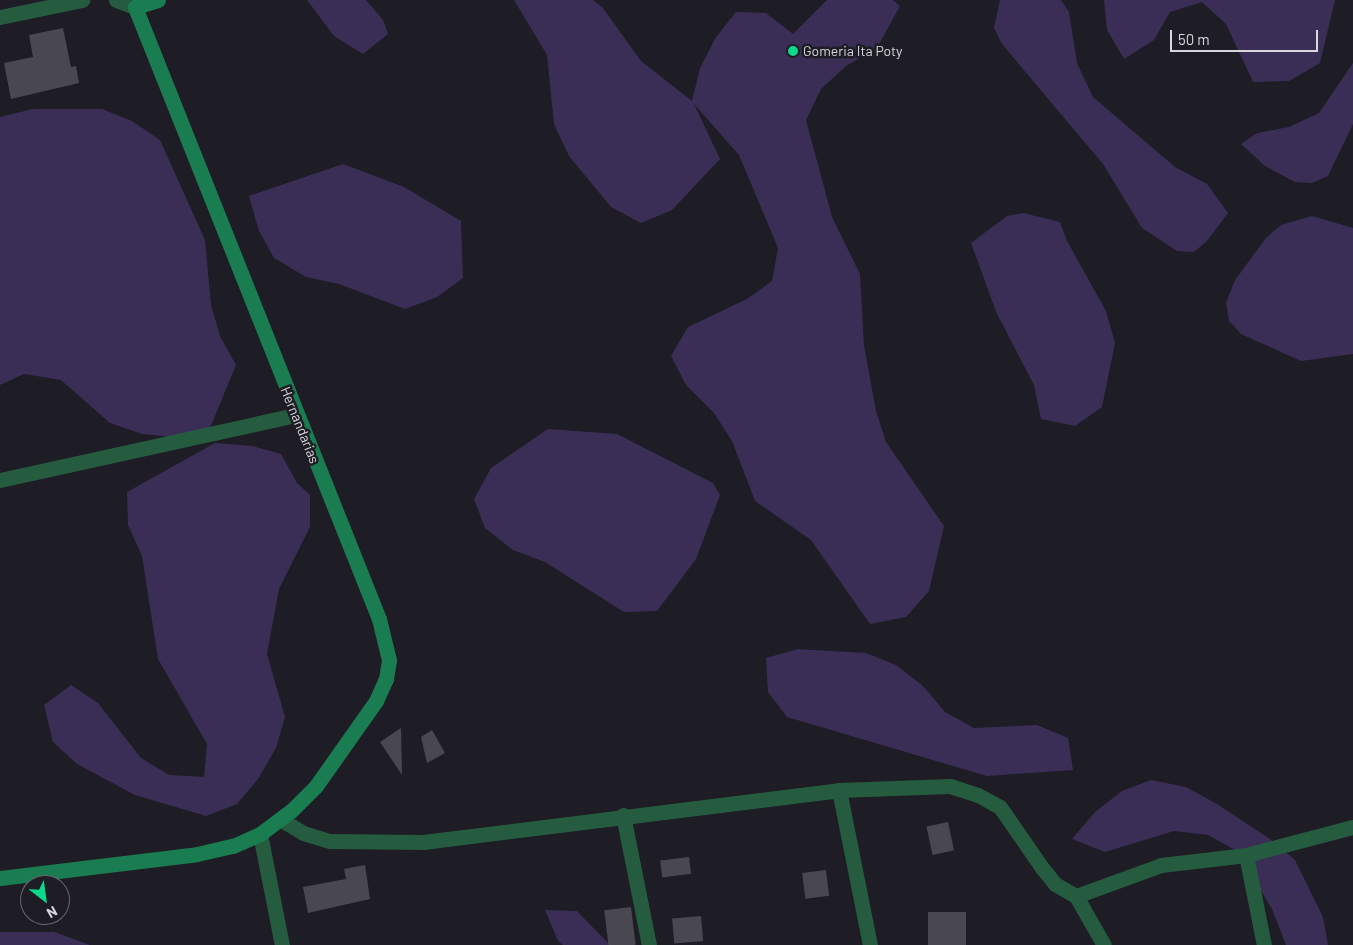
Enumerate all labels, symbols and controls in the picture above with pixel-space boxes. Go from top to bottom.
scale bar [1173,20,1320,52]
text: 50 m [1178,30,1210,48]
place label: Gomeria Ita Poty [803,43,903,59]
marker: Gomeria Ita Poty [787,45,799,57]
street label: Hernandarias [277,384,323,466]
north arrow [20,875,70,925]
text: N [44,903,61,922]

